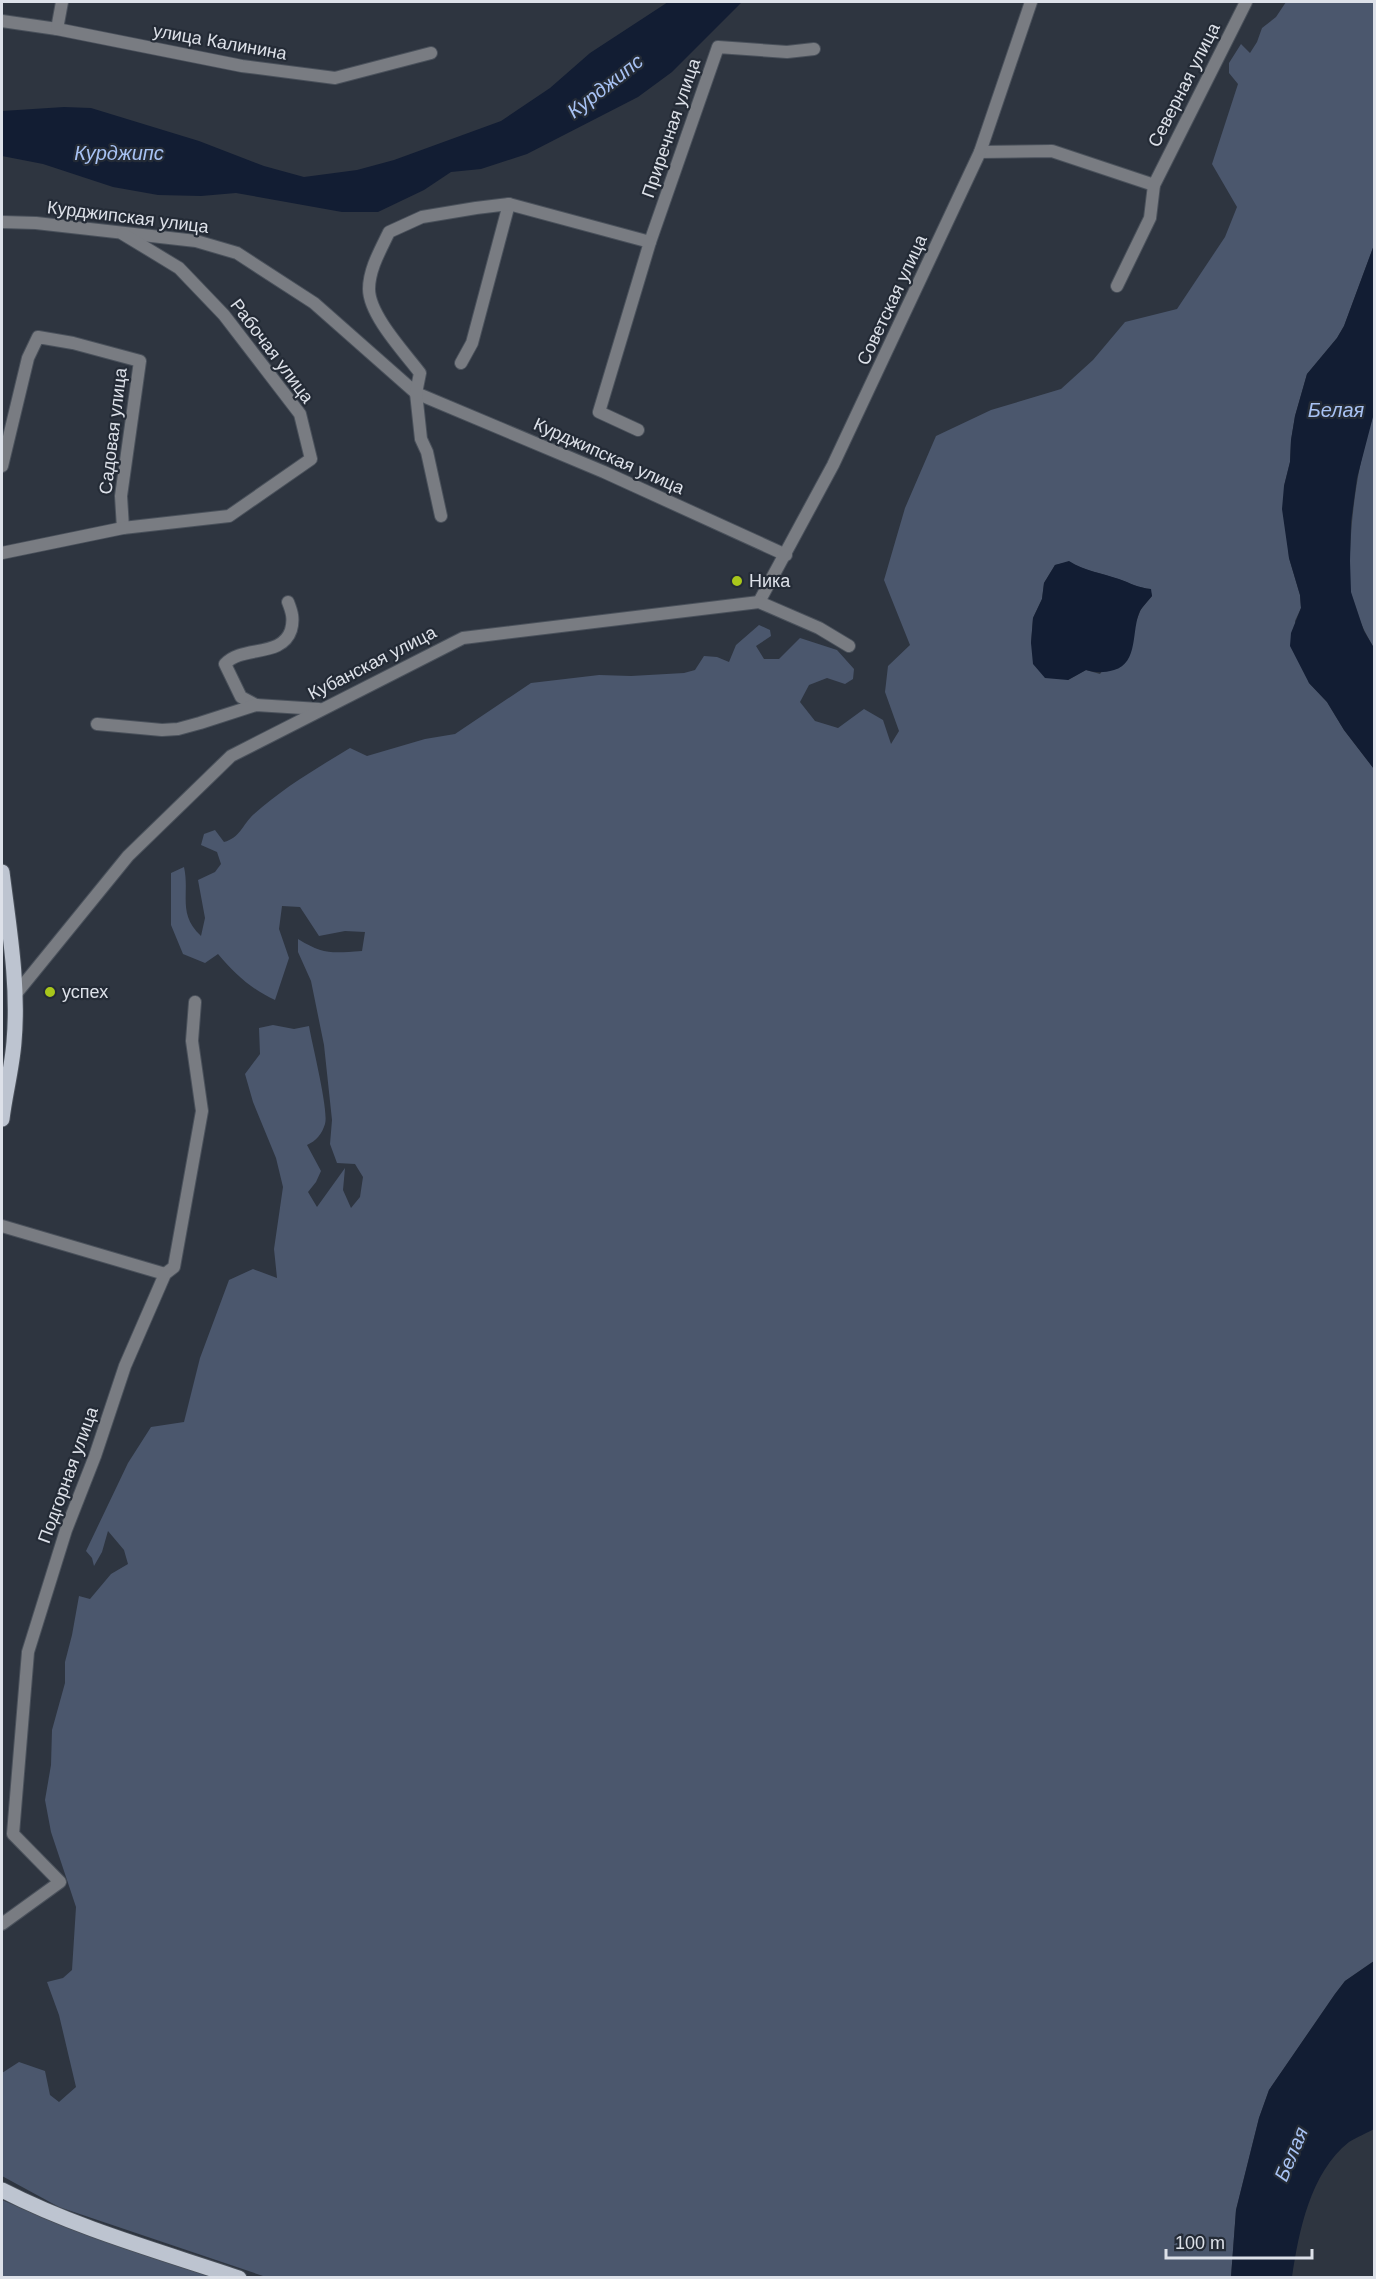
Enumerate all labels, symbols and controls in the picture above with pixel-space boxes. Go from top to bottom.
street label: Северная улица [1144,19,1224,150]
street label: улица Калинина [152,20,289,64]
water label: Курджипс [563,50,647,122]
street label: Приречная улица [638,55,705,200]
water label: Курджипс [74,142,164,164]
street label: Курджипская улица [46,197,211,237]
street label: Советская улица [853,231,931,368]
street label: Рабочая улица [226,295,318,408]
street label: Садовая улица [95,366,131,495]
water label: Белая [1308,399,1365,421]
street label: Курджипская улица [531,414,688,499]
place label: Ника [749,571,791,591]
marker: Ника [730,574,744,588]
street label: Кубанская улица [305,622,440,704]
place label: успех [62,982,108,1002]
marker: успех [43,985,57,999]
street label: Подгорная улица [34,1403,102,1546]
water label: Белая [1270,2123,1312,2184]
scale bar [1166,2222,1312,2260]
text: 100 m [1175,2233,1225,2253]

